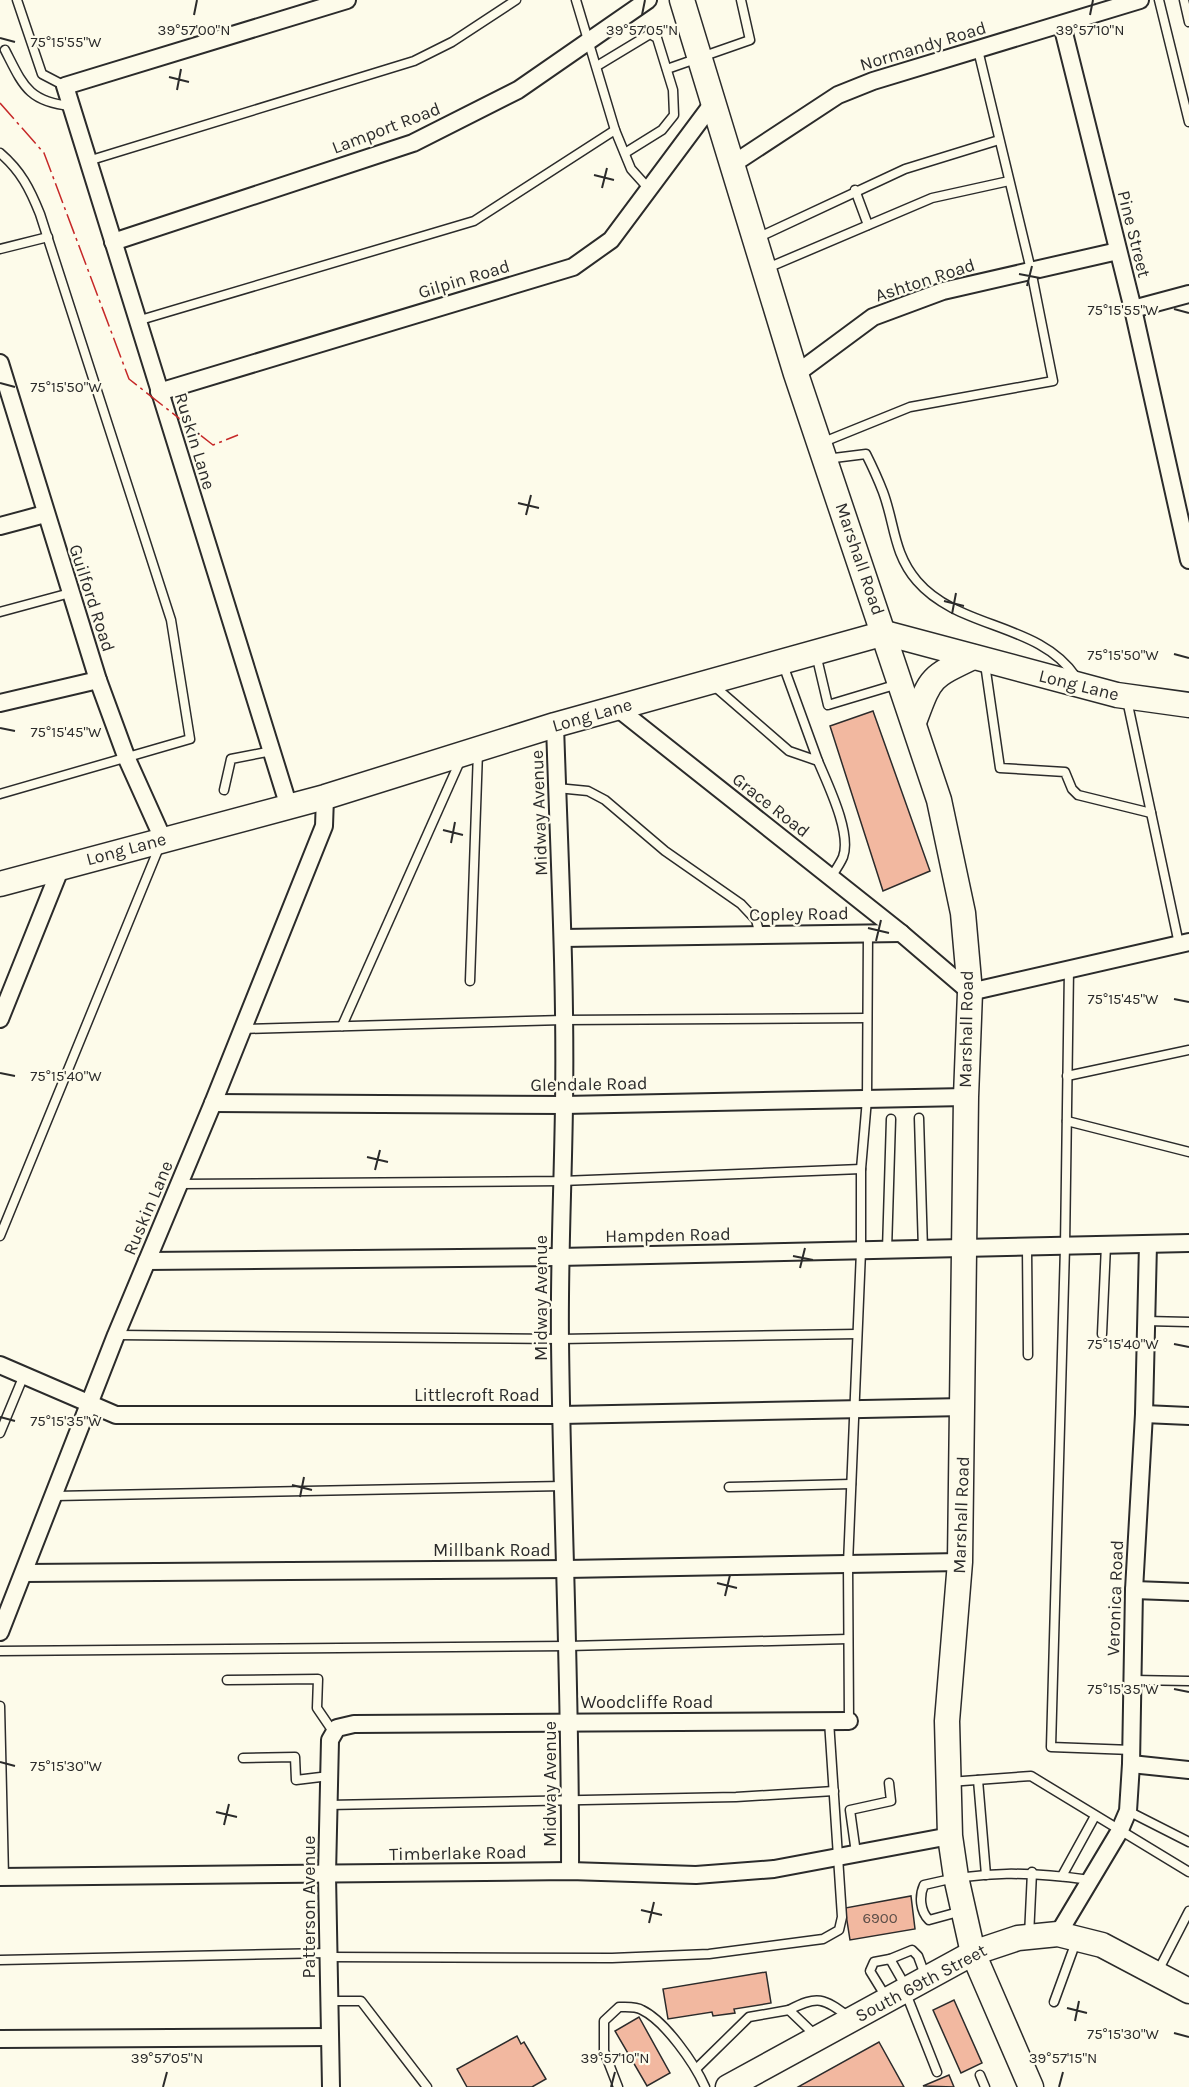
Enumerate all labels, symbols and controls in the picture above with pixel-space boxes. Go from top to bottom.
street label: Normandy Road [857,16,989,76]
text: 39°57'00"N [158,21,230,39]
text: 39°57'05"N [606,21,678,39]
text: 39°57'10"N [1056,21,1124,39]
text: 75°15'55"W [31,33,102,51]
street label: Lamport Road [329,97,443,159]
street label: Pine Street [1113,188,1156,280]
street label: Ashton Road [872,253,978,307]
street label: Gilpin Road [416,255,512,303]
text: 75°15'55"W [1088,301,1159,319]
text: 75°15'50"W [30,378,102,396]
street label: Ruskin Lane [170,390,220,492]
street label: Marshall Road [830,500,890,618]
street label: Guilford Road [64,541,120,655]
text: 75°15'50"W [1087,646,1159,664]
street label: Long Lane [1037,664,1121,706]
street label: Long Lane [550,693,634,737]
text: 75°15'45"W [31,723,102,741]
street label: Midway Avenue [526,750,552,876]
street label: Grace Road [728,768,814,842]
street label: Long Lane [84,828,168,870]
street label: Copley Road [749,902,849,926]
street label: Marshall Road [954,970,978,1088]
text: 75°15'45"W [1088,990,1159,1008]
text: 75°15'40"W [30,1067,102,1085]
street label: Glendale Road [530,1072,648,1096]
street label: Ruskin Lane [118,1157,178,1259]
street label: Hampden Road [605,1223,731,1247]
street label: Midway Avenue [530,1235,552,1361]
text: 75°15'40"W [1087,1335,1159,1353]
street label: Littlecroft Road [414,1384,540,1406]
text: 75°15'35"W [30,1412,102,1430]
street label: Marshall Road [948,1456,974,1574]
street label: Millbank Road [433,1539,551,1561]
street label: Veronica Road [1102,1540,1128,1656]
text: 75°15'35"W [1087,1680,1159,1698]
street label: Woodcliffe Road [581,1691,713,1713]
street label: Midway Avenue [539,1721,561,1847]
text: 75°15'30"W [30,1757,102,1775]
street label: Patterson Avenue [298,1836,320,1978]
street label: Timberlake Road [389,1841,527,1865]
house number: 6900 [862,1909,898,1927]
street label: South 69th Street [852,1939,991,2027]
text: 75°15'30"W [1087,2025,1159,2043]
text: 39°57'05"N [131,2049,203,2067]
text: 39°57'10"N [581,2049,649,2067]
text: 39°57'15"N [1029,2049,1097,2067]

